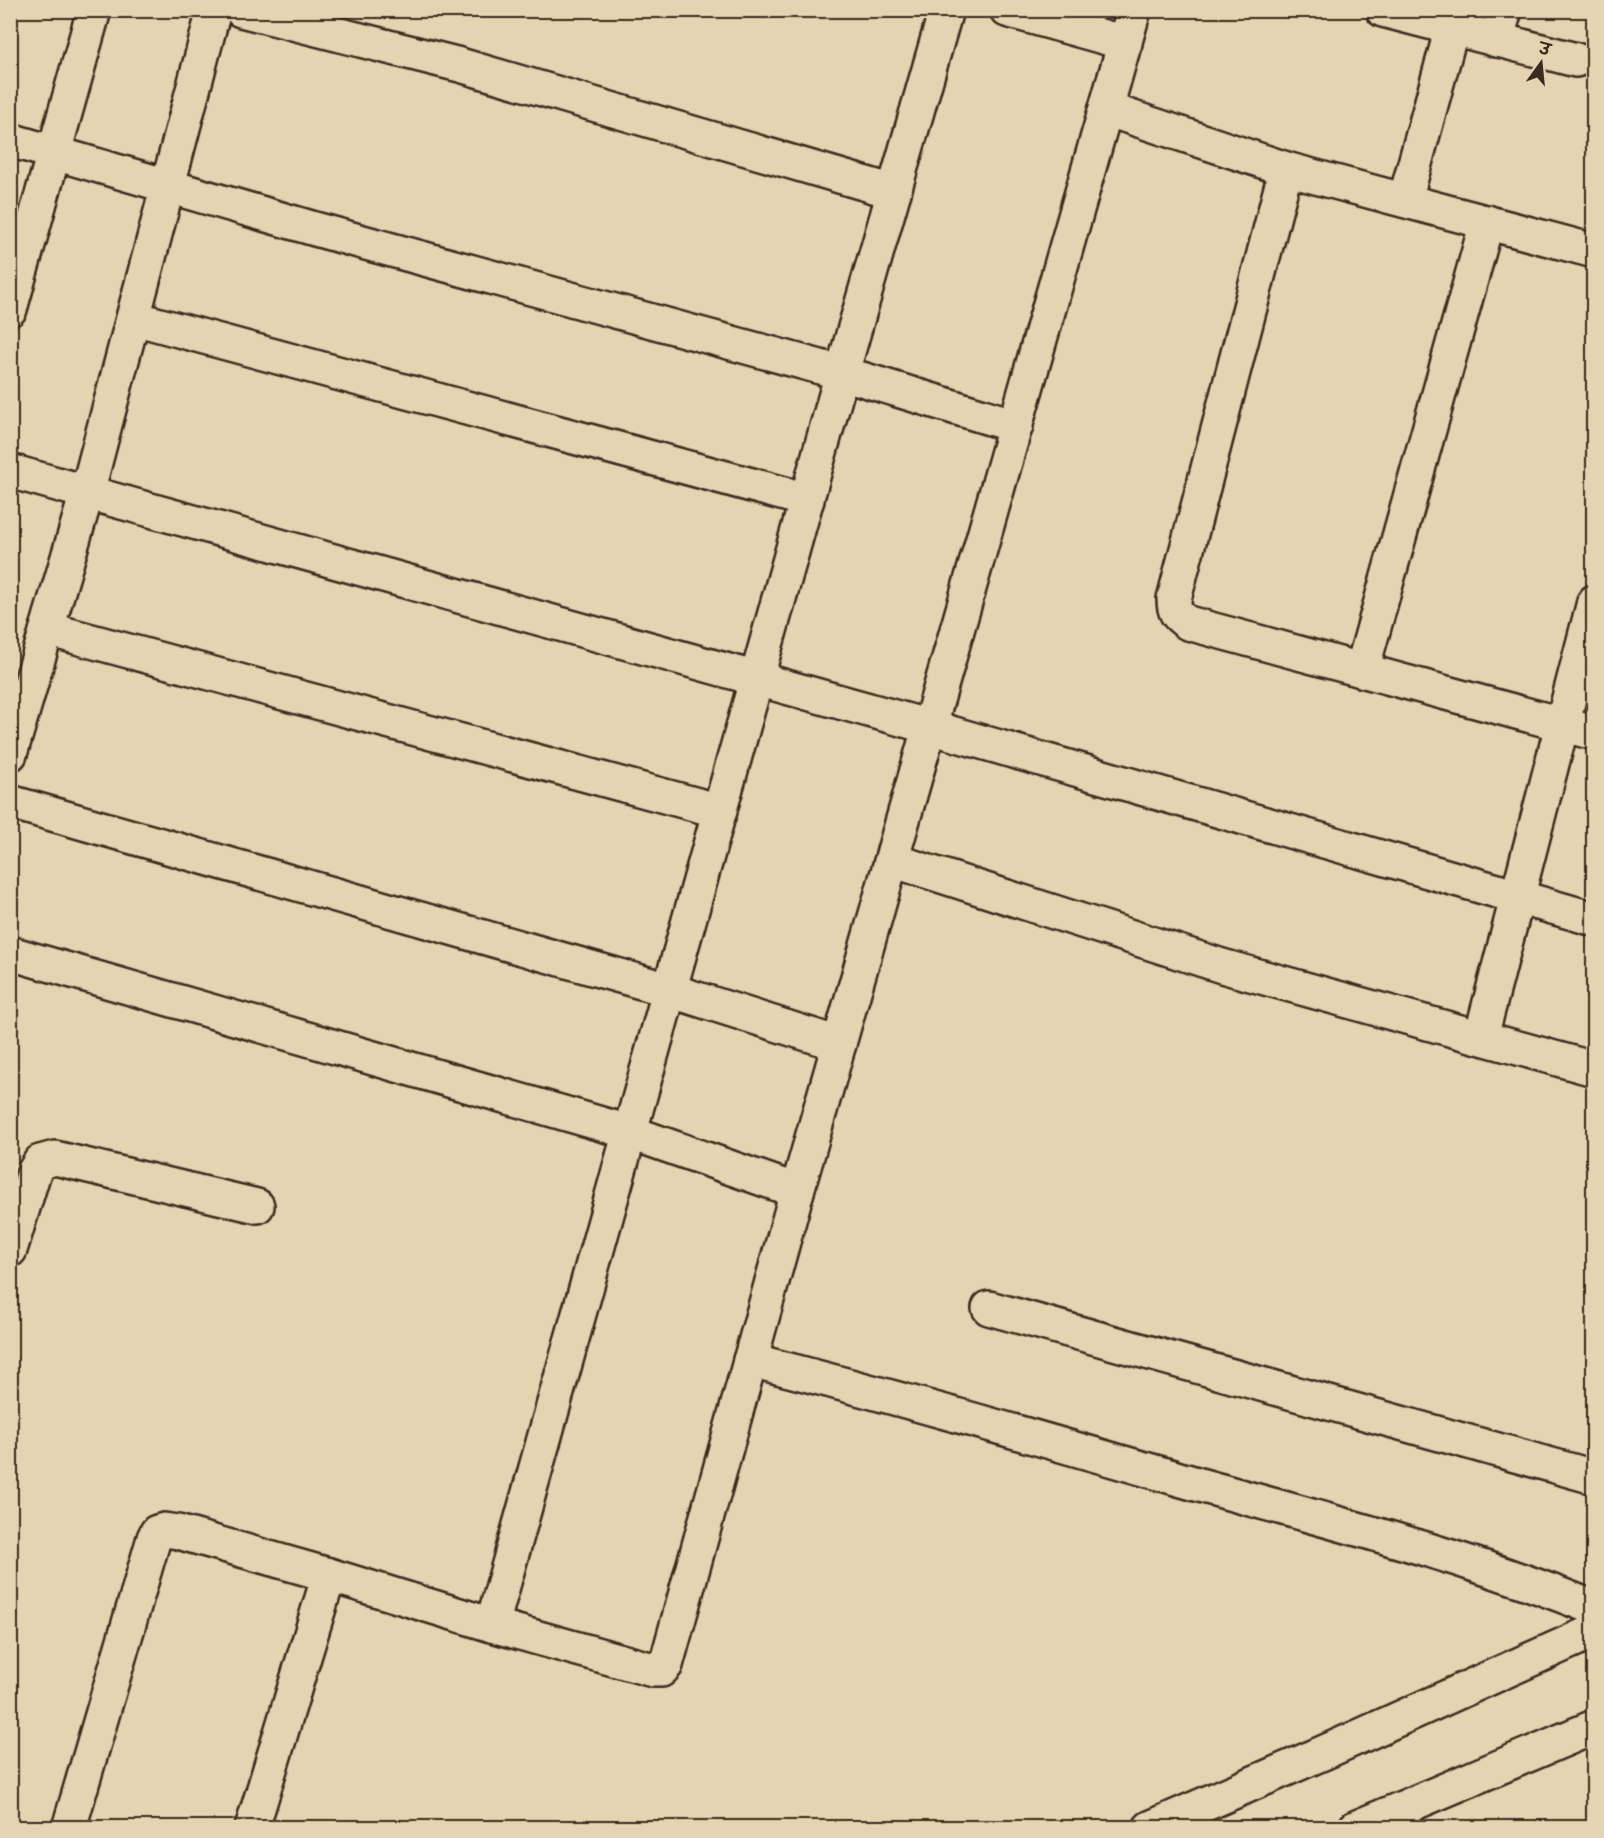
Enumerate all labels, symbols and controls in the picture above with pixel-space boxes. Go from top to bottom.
north arrow [1511,33,1571,93]
text: उ [1535,38,1554,62]

